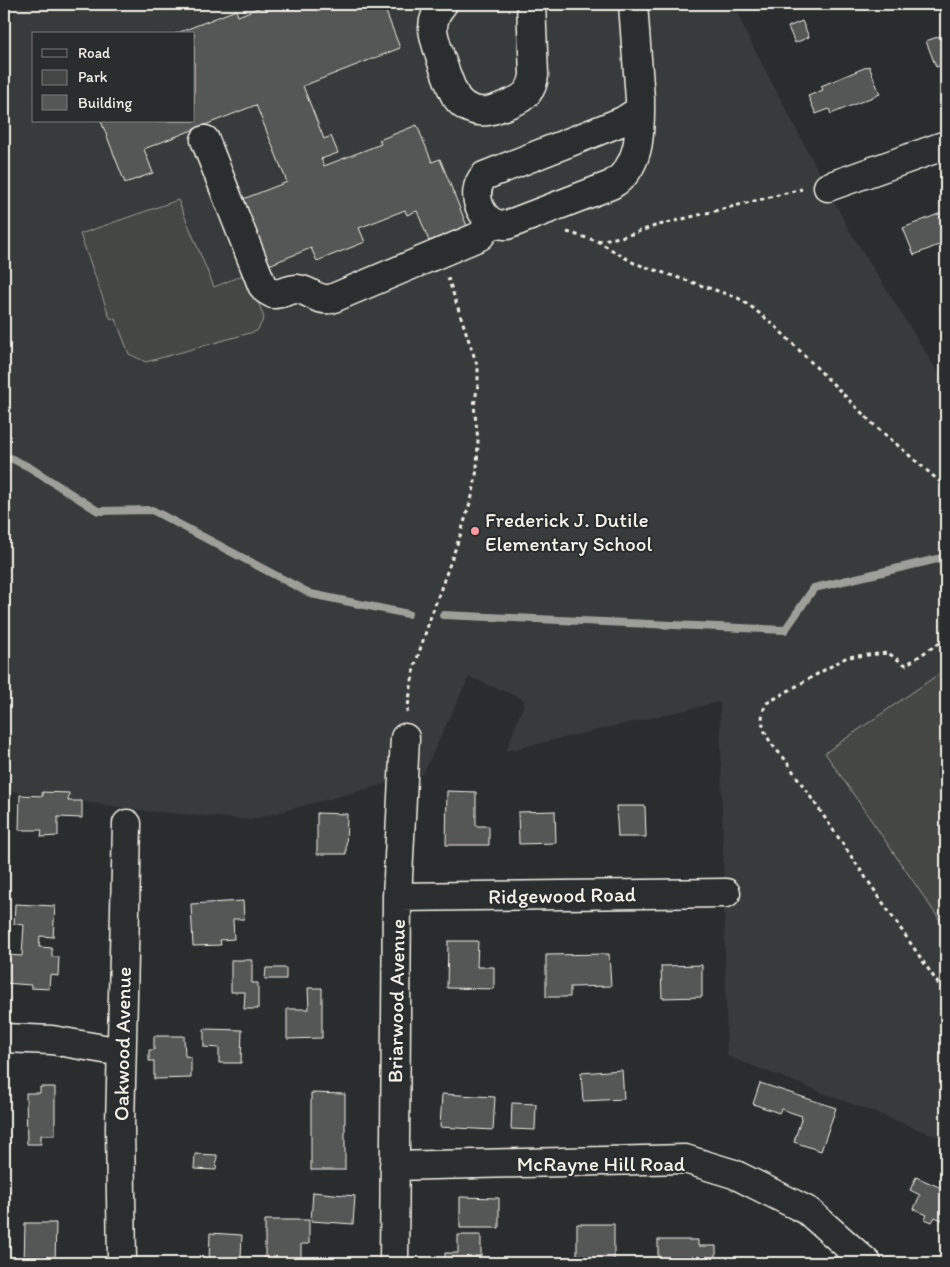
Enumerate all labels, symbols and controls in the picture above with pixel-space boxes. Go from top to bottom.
legend [32,32,195,122]
text: Road [78,44,111,62]
text: Park [78,68,108,86]
text: Building [78,94,132,112]
place label: Frederick J. Dutile Elementary School [485,507,653,556]
marker: Frederick J. Dutile Elementary School [469,525,481,537]
street label: Ridgewood Road [488,881,636,909]
street label: Briarwood Avenue [382,919,410,1083]
street label: Oakwood Avenue [108,967,136,1121]
street label: McRayne Hill Road [517,1151,686,1176]

